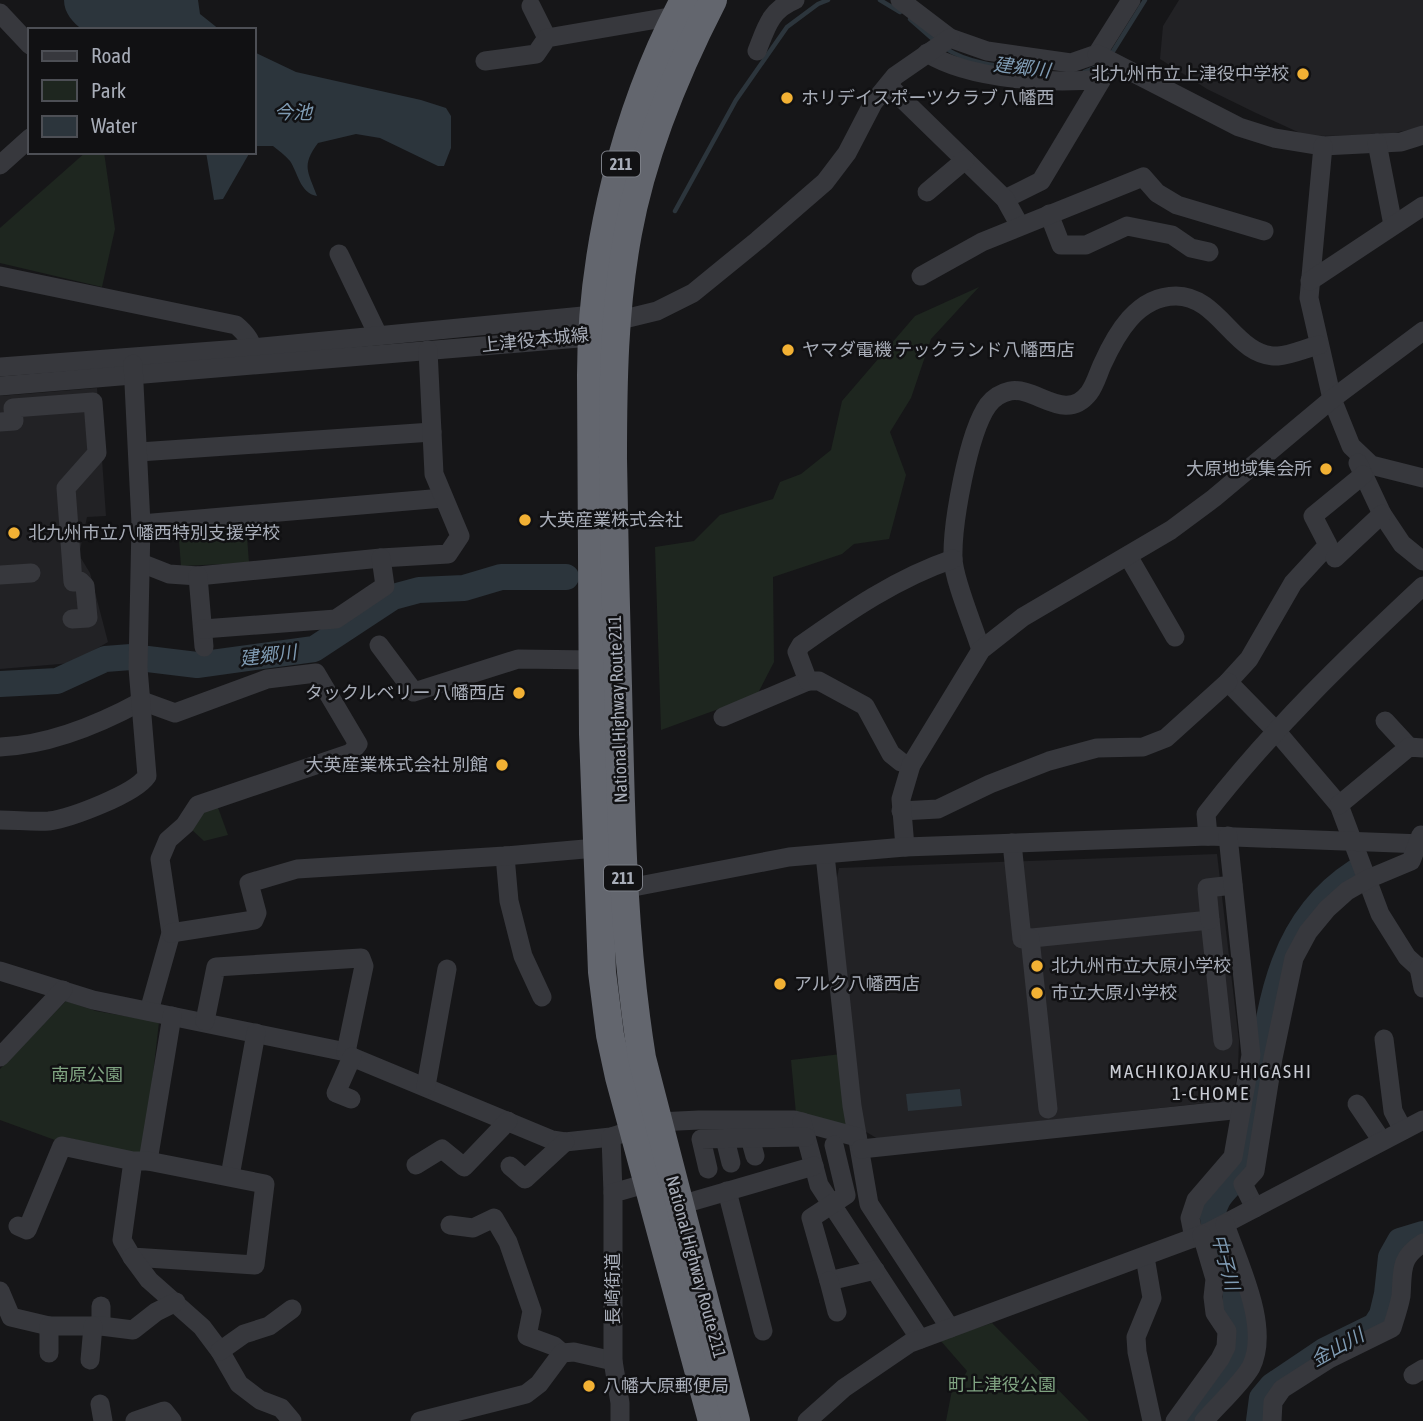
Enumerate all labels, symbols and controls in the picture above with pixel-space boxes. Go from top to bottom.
legend [28,28,256,154]
text: Road [91,43,131,67]
water label: 建郷川 [992,53,1054,82]
place label: 北九州市立上津役中学校 [1091,63,1289,84]
marker: 北九州市立上津役中学校 [1295,66,1311,82]
text: Park [91,78,126,102]
place label: ホリデイスポーツクラブ 八幡西 [801,87,1055,108]
marker: ホリデイスポーツクラブ 八幡西 [779,90,795,106]
water label: 今池 [274,101,314,123]
text: Water [91,113,138,137]
road number: 211 [602,152,640,176]
street label: 上津役本城線 [480,323,590,356]
place label: ヤマダ電機 テックランド八幡西店 [802,339,1074,360]
marker: ヤマダ電機 テックランド八幡西店 [780,342,796,358]
place label: 大原地域集会所 [1186,458,1312,479]
marker: 大原地域集会所 [1318,461,1334,477]
place label: 大英産業株式会社 [539,509,683,530]
marker: 大英産業株式会社 [517,512,533,528]
place label: 北九州市立八幡西特別支援学校 [28,522,280,543]
marker: 北九州市立八幡西特別支援学校 [6,525,22,541]
street label: National Highway Route 211 [604,615,631,803]
water label: 建郷川 [238,640,300,669]
place label: タックルベリー 八幡西店 [305,682,505,703]
marker: タックルベリー 八幡西店 [511,685,527,701]
place label: 大英産業株式会社 別館 [306,754,488,775]
marker: 大英産業株式会社 別館 [494,757,510,773]
road number: 211 [604,866,642,890]
place label: 北九州市立大原小学校 [1051,955,1231,976]
marker: 北九州市立大原小学校 [1029,958,1045,974]
place label: アルク八幡西店 [794,973,920,994]
marker: アルク八幡西店 [772,976,788,992]
place label: 市立大原小学校 [1051,982,1177,1003]
marker: 市立大原小学校 [1029,985,1045,1001]
district label: MACHIKOJAKU-HIGASHI 1-CHOME [1109,1060,1313,1104]
park label: 南原公園 [51,1064,123,1085]
street label: National Highway Route 211 [662,1173,731,1360]
water label: 中子川 [1208,1232,1245,1294]
street label: 長崎街道 [602,1253,623,1325]
water label: 金山川 [1307,1323,1369,1370]
park label: 町上津役公園 [948,1374,1056,1395]
place label: 八幡大原郵便局 [603,1375,729,1396]
marker: 八幡大原郵便局 [581,1378,597,1394]

